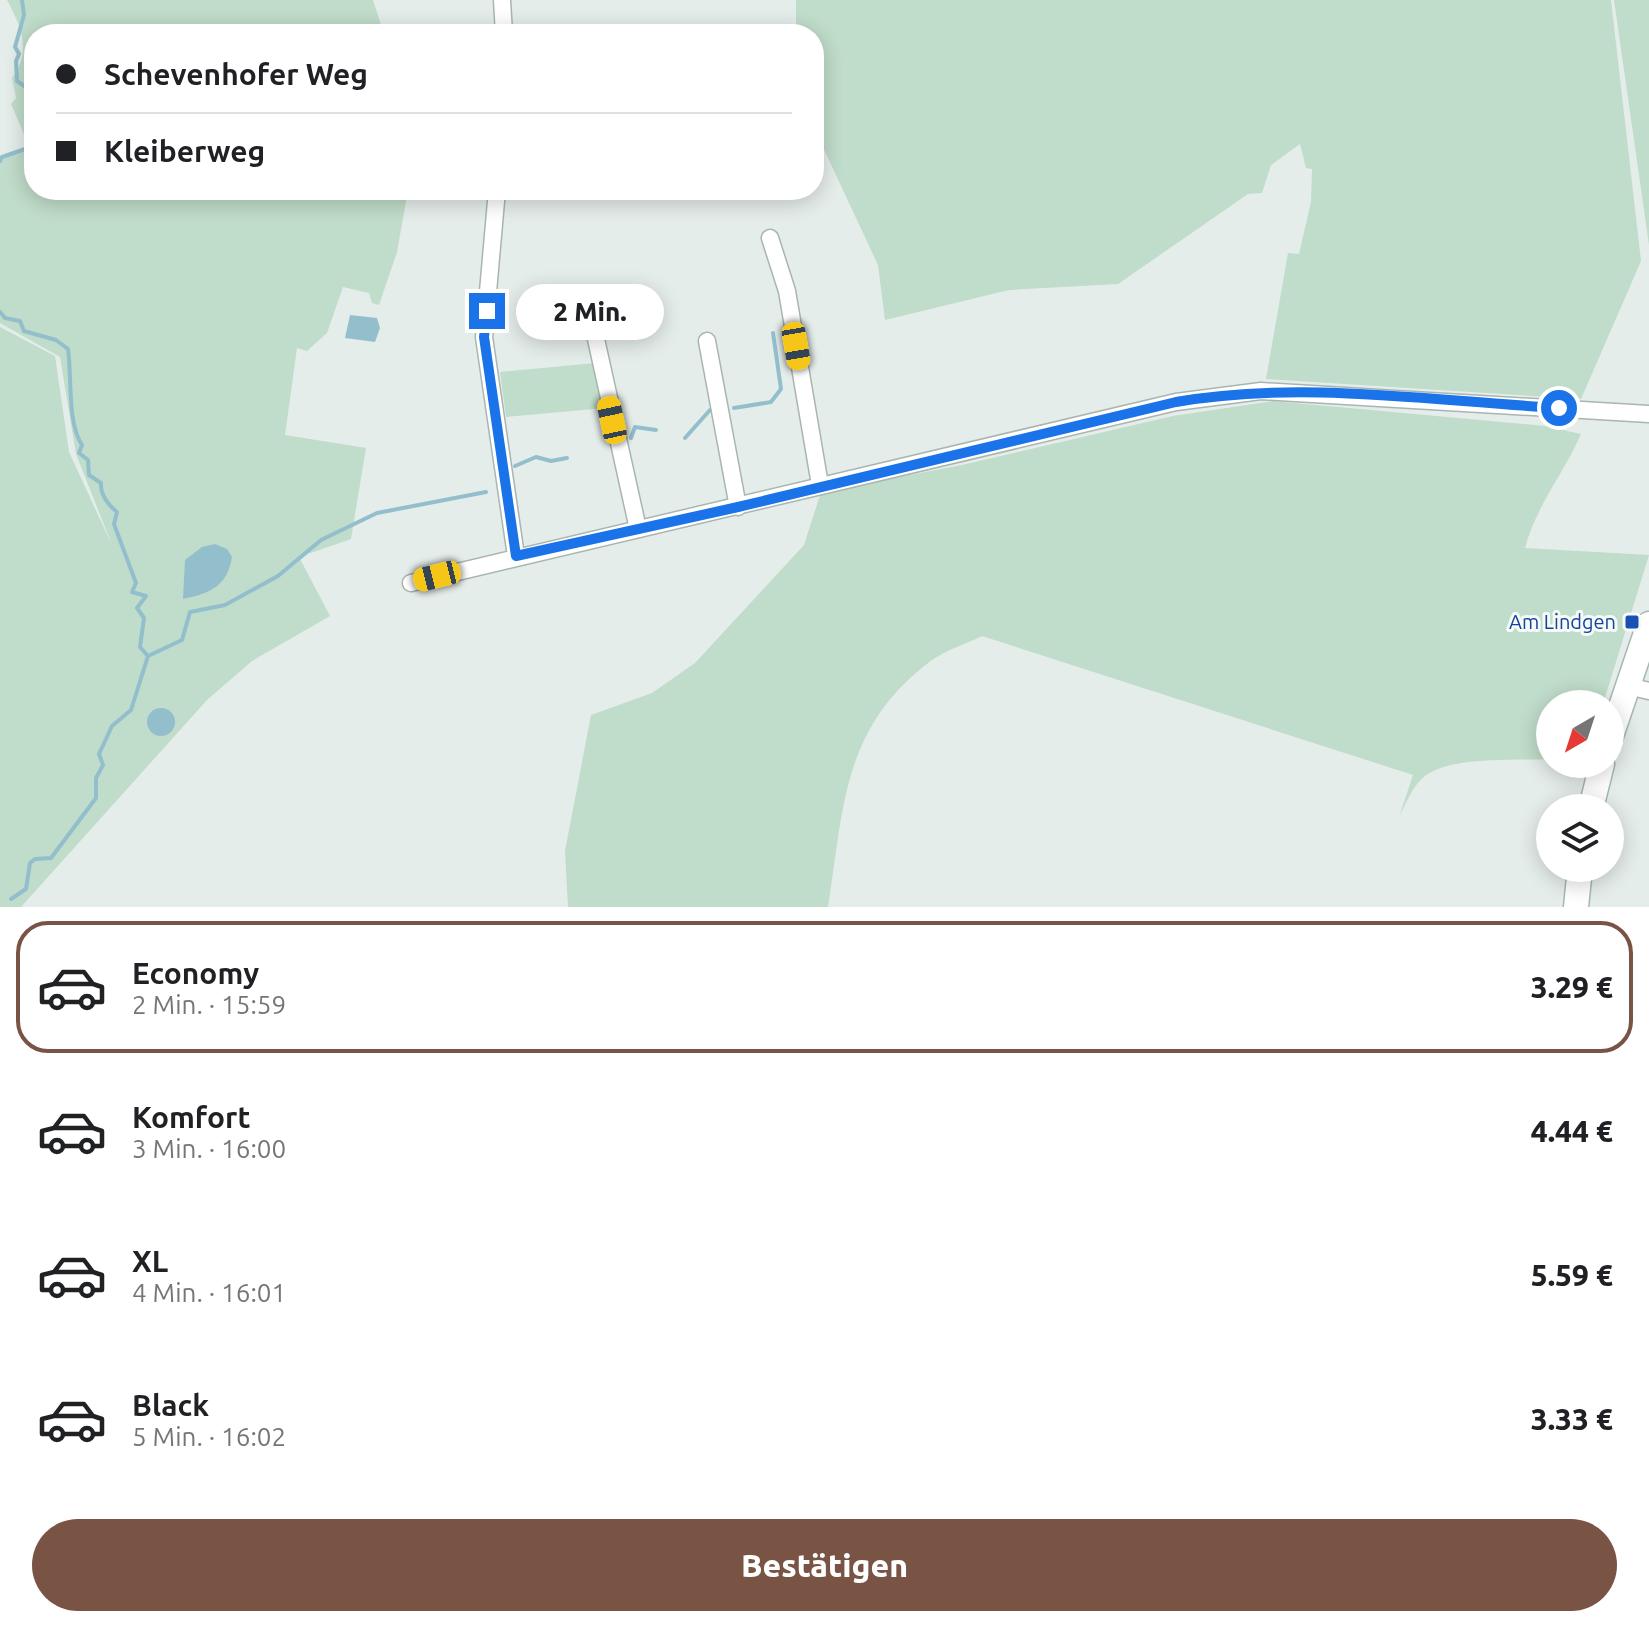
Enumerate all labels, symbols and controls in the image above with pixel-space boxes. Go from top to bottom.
text: Schevenhofer Weg [104,57,368,91]
text: Kleiberweg [104,134,265,168]
callout: 2 Min. [515,283,663,339]
route end [469,293,505,329]
text: 2 Min. [553,297,627,326]
car [780,320,812,372]
route start [1541,390,1577,426]
car [595,394,629,446]
car [411,559,463,593]
place label: Am Lindgen [1509,610,1616,633]
marker: Am Lindgen [1623,613,1641,631]
north arrow [1536,690,1624,778]
map controls [1536,690,1624,882]
button: layers [1536,794,1624,882]
icon: car [36,951,108,1023]
text: Economy [132,956,259,990]
text: 3.29 € [1531,970,1613,1004]
text: 2 Min. · 15:59 [132,990,286,1019]
icon: car [36,1095,108,1167]
text: Komfort [132,1100,250,1134]
text: 4.44 € [1531,1114,1613,1148]
text: 3 Min. · 16:00 [132,1134,286,1163]
icon: car [36,1239,108,1311]
text: XL [132,1244,168,1278]
text: 5.59 € [1531,1258,1613,1292]
text: 4 Min. · 16:01 [132,1278,286,1307]
icon: car [36,1383,108,1455]
text: Black [132,1388,209,1422]
text: 3.33 € [1531,1402,1613,1436]
text: 5 Min. · 16:02 [132,1422,286,1451]
button: Bestätigen [32,1519,1617,1611]

